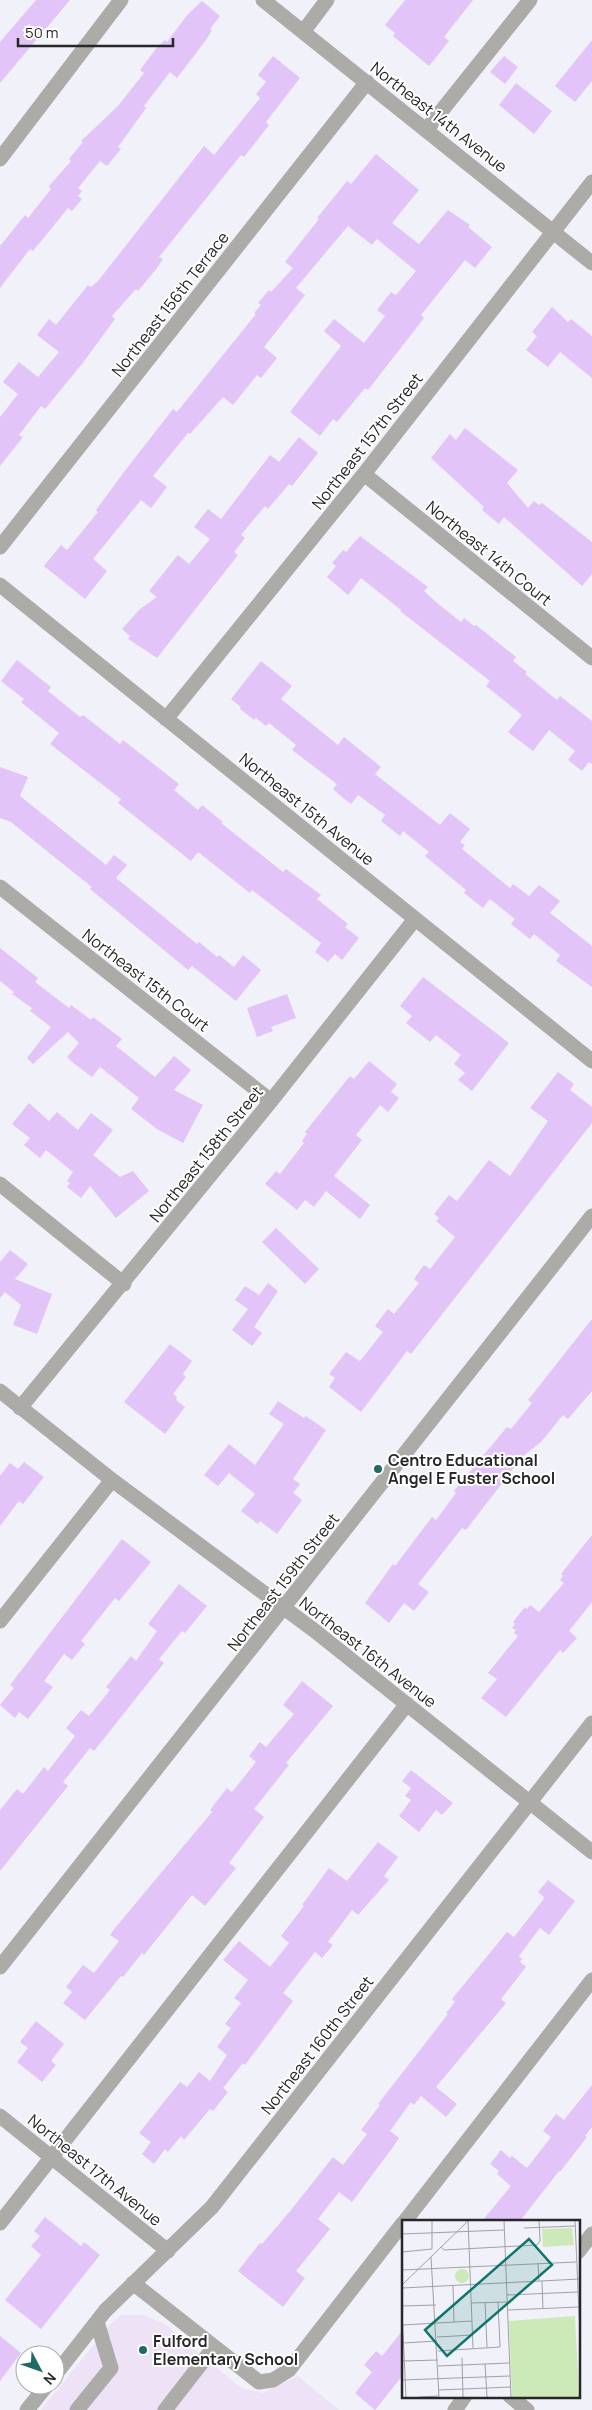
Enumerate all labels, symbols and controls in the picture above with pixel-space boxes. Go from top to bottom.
scale bar [18,15,172,47]
text: 50 m [25,22,59,43]
street label: Northeast 14th Avenue [366,57,512,177]
street label: Northeast 156th Terrace [106,227,234,381]
street label: Northeast 157th Street [307,368,427,514]
street label: Northeast 14th Court [422,496,556,610]
street label: Northeast 15th Avenue [235,748,379,870]
street label: Northeast 15th Court [78,924,214,1036]
street label: Northeast 158th Street [144,1081,268,1227]
place label: Centro Educational Angel E Fuster School [388,1449,555,1489]
marker: Centro Educational Angel E Fuster School [372,1463,384,1475]
street label: Northeast 159th Street [222,1508,344,1656]
street label: Northeast 16th Avenue [295,1592,441,1712]
street label: Northeast 160th Street [256,1971,378,2119]
street label: Northeast 17th Avenue [23,2109,167,2231]
inset map [402,2220,580,2398]
place label: Fulford Elementary School [153,2330,298,2370]
marker: Fulford Elementary School [137,2344,149,2356]
north arrow [15,2345,65,2395]
text: N [40,2369,61,2389]

